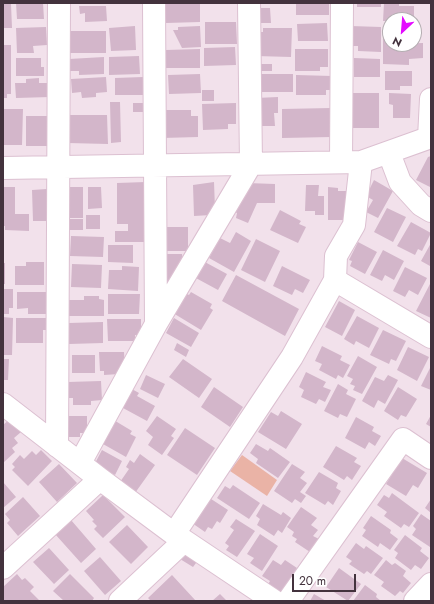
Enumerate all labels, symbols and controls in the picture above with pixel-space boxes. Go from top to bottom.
north arrow [382,12,422,52]
text: N [390,33,405,51]
scale bar [294,566,358,592]
text: 20 m [299,572,326,590]

